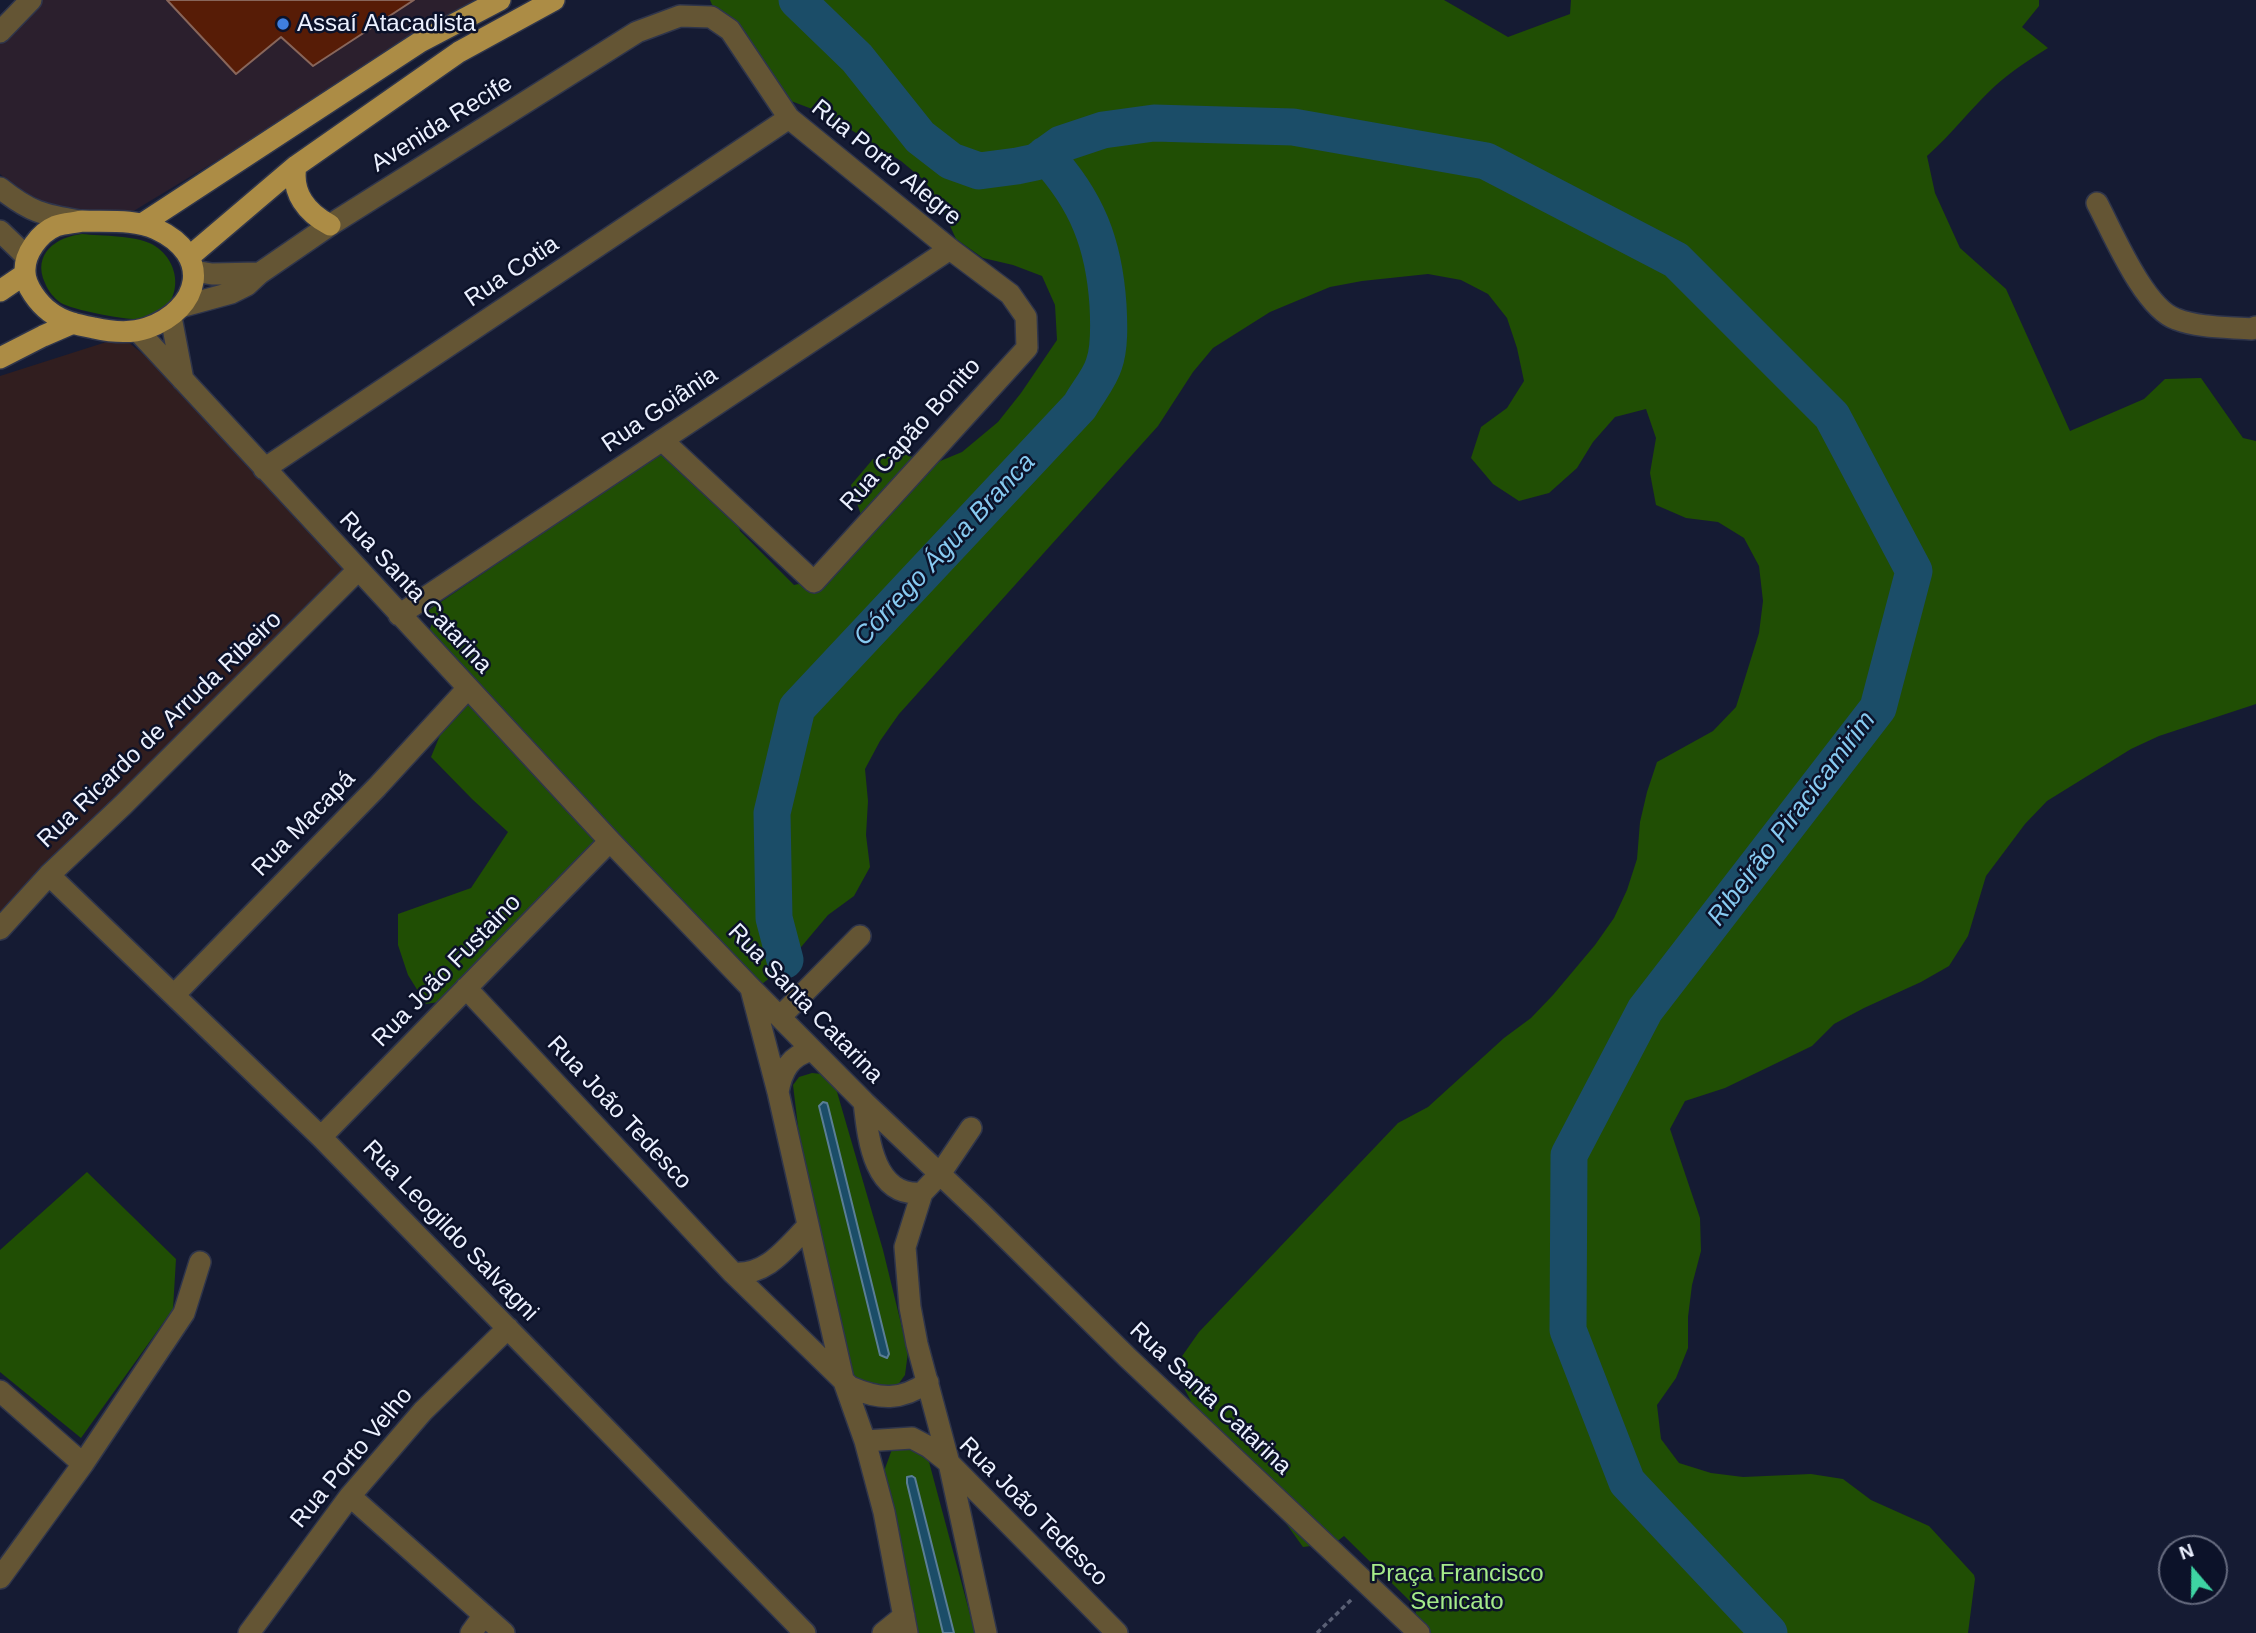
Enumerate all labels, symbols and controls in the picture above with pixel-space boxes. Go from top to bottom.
place label: Assaí Atacadista [297,10,476,38]
marker: Assaí Atacadista [275,16,291,32]
street label: Avenida Recife [366,69,518,179]
street label: Rua Porto Alegre [805,94,967,232]
street label: Rua Cotia [460,230,564,314]
street label: Rua Capão Bonito [835,352,987,518]
street label: Rua Goiânia [597,361,723,459]
water label: Córrego Água Branca [848,447,1042,653]
street label: Rua Santa Catarina [333,506,497,680]
street label: Rua Ricardo de Arruda Ribeiro [32,606,288,854]
water label: Ribeirão Piracicamirim [1701,706,1883,932]
street label: Rua Macapá [246,765,362,883]
street label: Rua João Fustaino [367,889,527,1053]
street label: Rua Santa Catarina [721,918,889,1090]
street label: Rua João Tedesco [541,1030,697,1196]
street label: Rua Leogildo Salvagni [356,1135,544,1327]
street label: Rua Santa Catarina [1123,1317,1297,1481]
street label: Rua Porto Velho [285,1382,419,1534]
street label: Rua João Tedesco [953,1432,1113,1592]
north arrow [2158,1535,2228,1605]
text: N [2176,1539,2196,1564]
park label: Praça Francisco Senicato [1370,1560,1544,1616]

